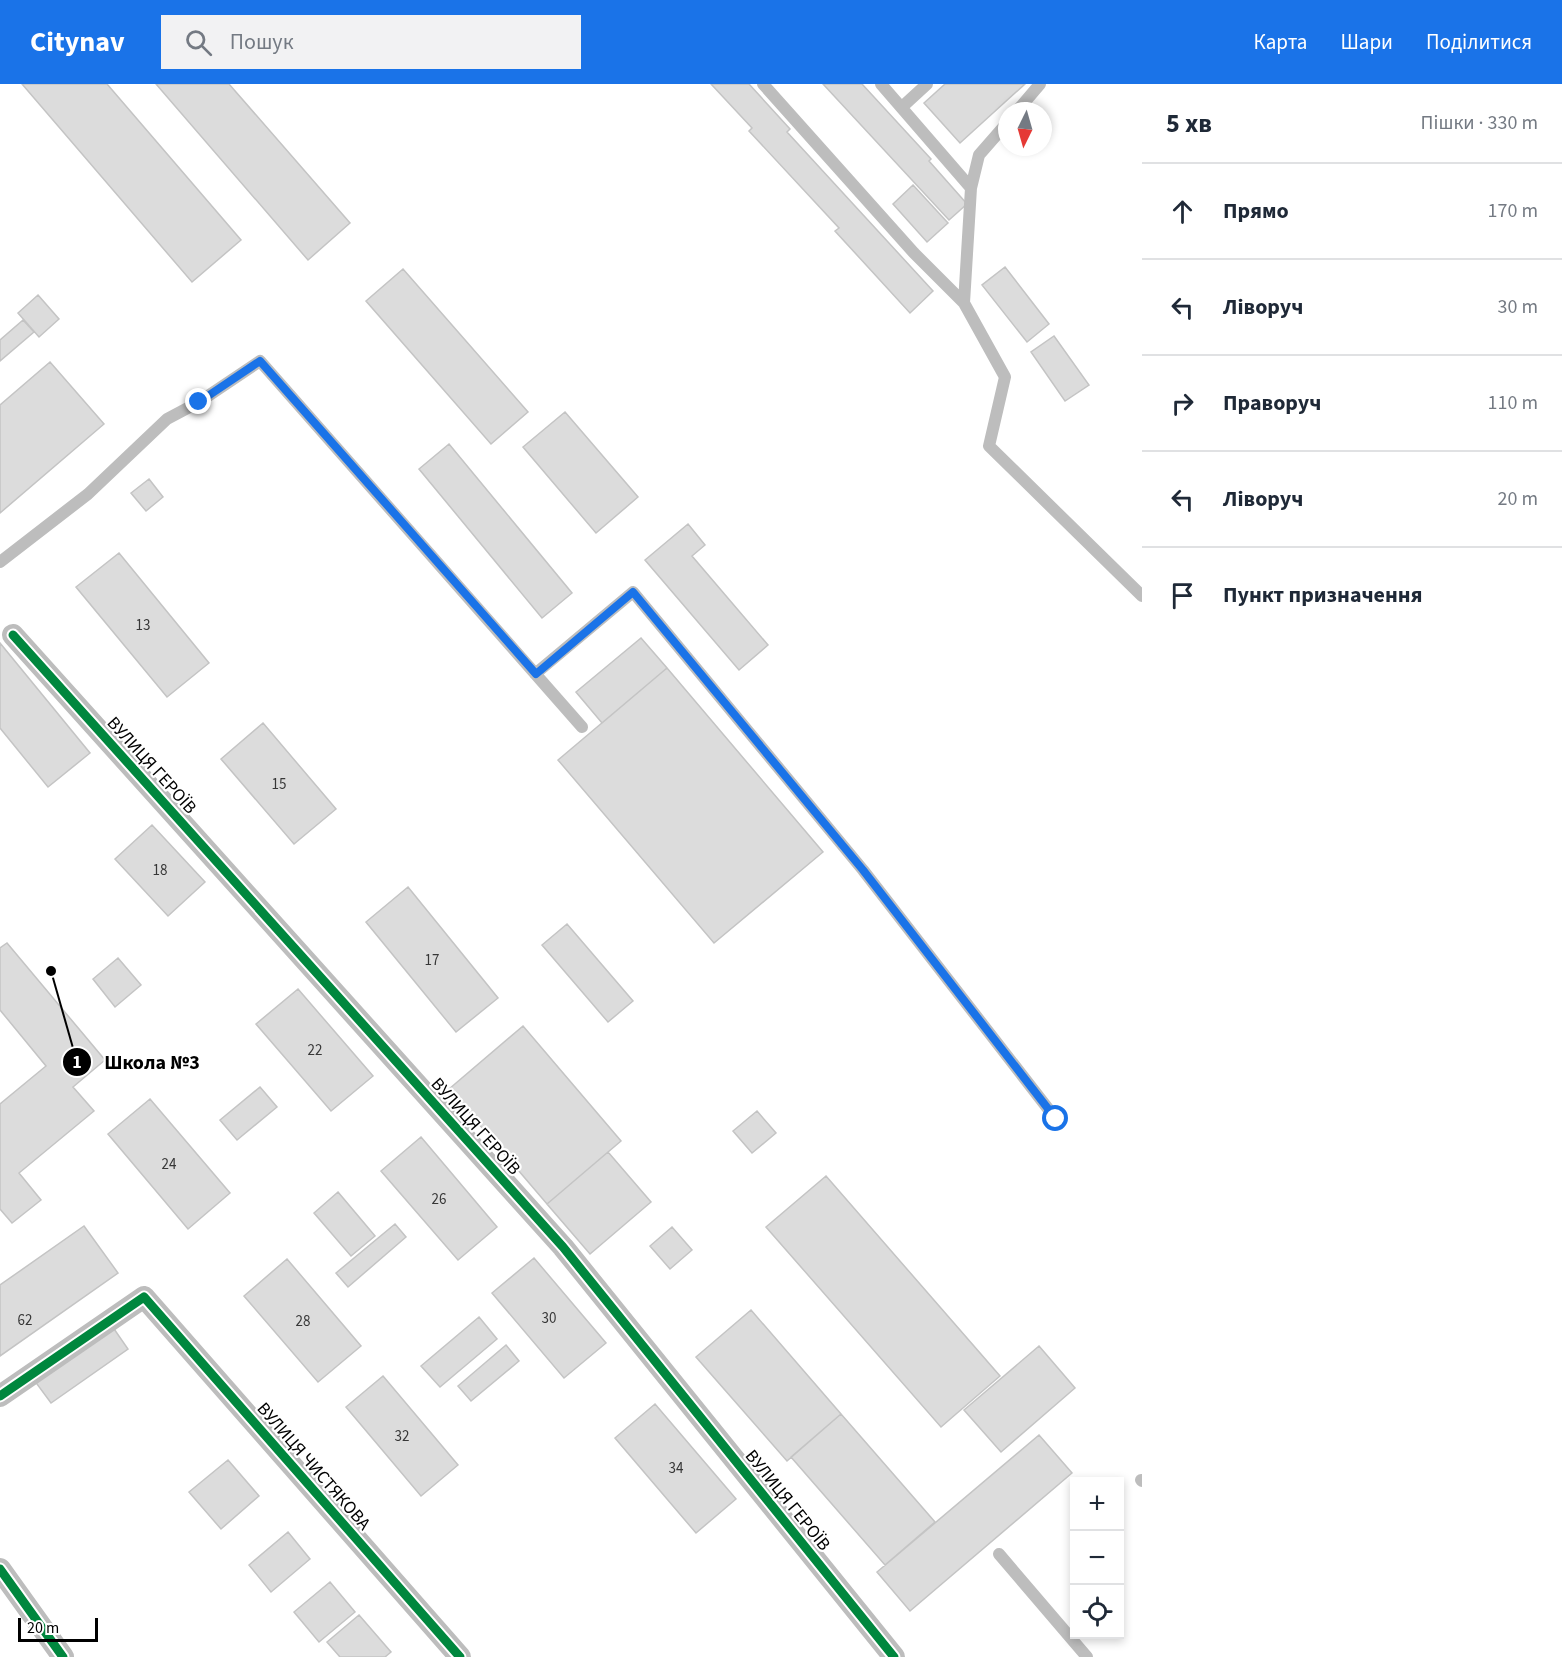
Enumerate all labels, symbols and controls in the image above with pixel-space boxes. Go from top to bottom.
search box [161,15,581,69]
text: Citynav [30,22,125,62]
icon: search [182,26,215,59]
text: Пошук [230,26,294,58]
text: Карта [1254,27,1307,57]
text: Шари [1340,27,1393,57]
text: Поділитися [1426,27,1532,57]
north arrow [998,102,1052,156]
text: 5 хв [1166,105,1212,142]
text: Пішки · 330 m [1421,109,1538,137]
icon: ahead [1166,195,1199,228]
text: Прямо [1223,195,1289,227]
text: 170 m [1488,197,1538,225]
icon: left [1166,291,1199,324]
text: Ліворуч [1223,291,1303,323]
text: 30 m [1498,293,1538,321]
icon: right [1166,387,1199,420]
text: Праворуч [1223,387,1321,419]
route end [185,388,211,414]
text: 110 m [1488,389,1538,417]
icon: left [1166,483,1199,516]
text: Ліворуч [1223,483,1303,515]
text: 20 m [1498,485,1538,513]
icon: arrive [1166,579,1199,612]
text: Пункт призначення [1223,579,1423,611]
house number: 13 [136,615,150,636]
street label: ВУЛИЦЯ ГЕРОЇВ [101,711,202,820]
house number: 15 [272,774,286,795]
house number: 18 [153,860,167,881]
house number: 17 [425,950,439,971]
house number: 22 [308,1040,322,1061]
callout: Школа №3 [62,1043,212,1081]
text: Школа №3 [104,1049,200,1077]
text: 1 [72,1050,82,1075]
street label: ВУЛИЦЯ ГЕРОЇВ [425,1072,526,1181]
route start [1042,1105,1068,1131]
house number: 24 [162,1154,177,1175]
house number: 26 [432,1189,446,1210]
house number: 30 [542,1308,556,1329]
house number: 62 [18,1310,32,1331]
house number: 28 [296,1311,310,1332]
street label: ВУЛИЦЯ ЧИСТЯКОВА [251,1397,376,1536]
house number: 32 [395,1426,409,1447]
street label: ВУЛИЦЯ ГЕРОЇВ [739,1444,836,1556]
house number: 34 [669,1458,684,1479]
map controls [1070,1477,1124,1639]
button: + [1070,1477,1124,1531]
button: − [1070,1531,1124,1585]
button: locate [1070,1585,1124,1639]
scale bar [18,1615,98,1642]
text: 20 m [27,1617,59,1639]

